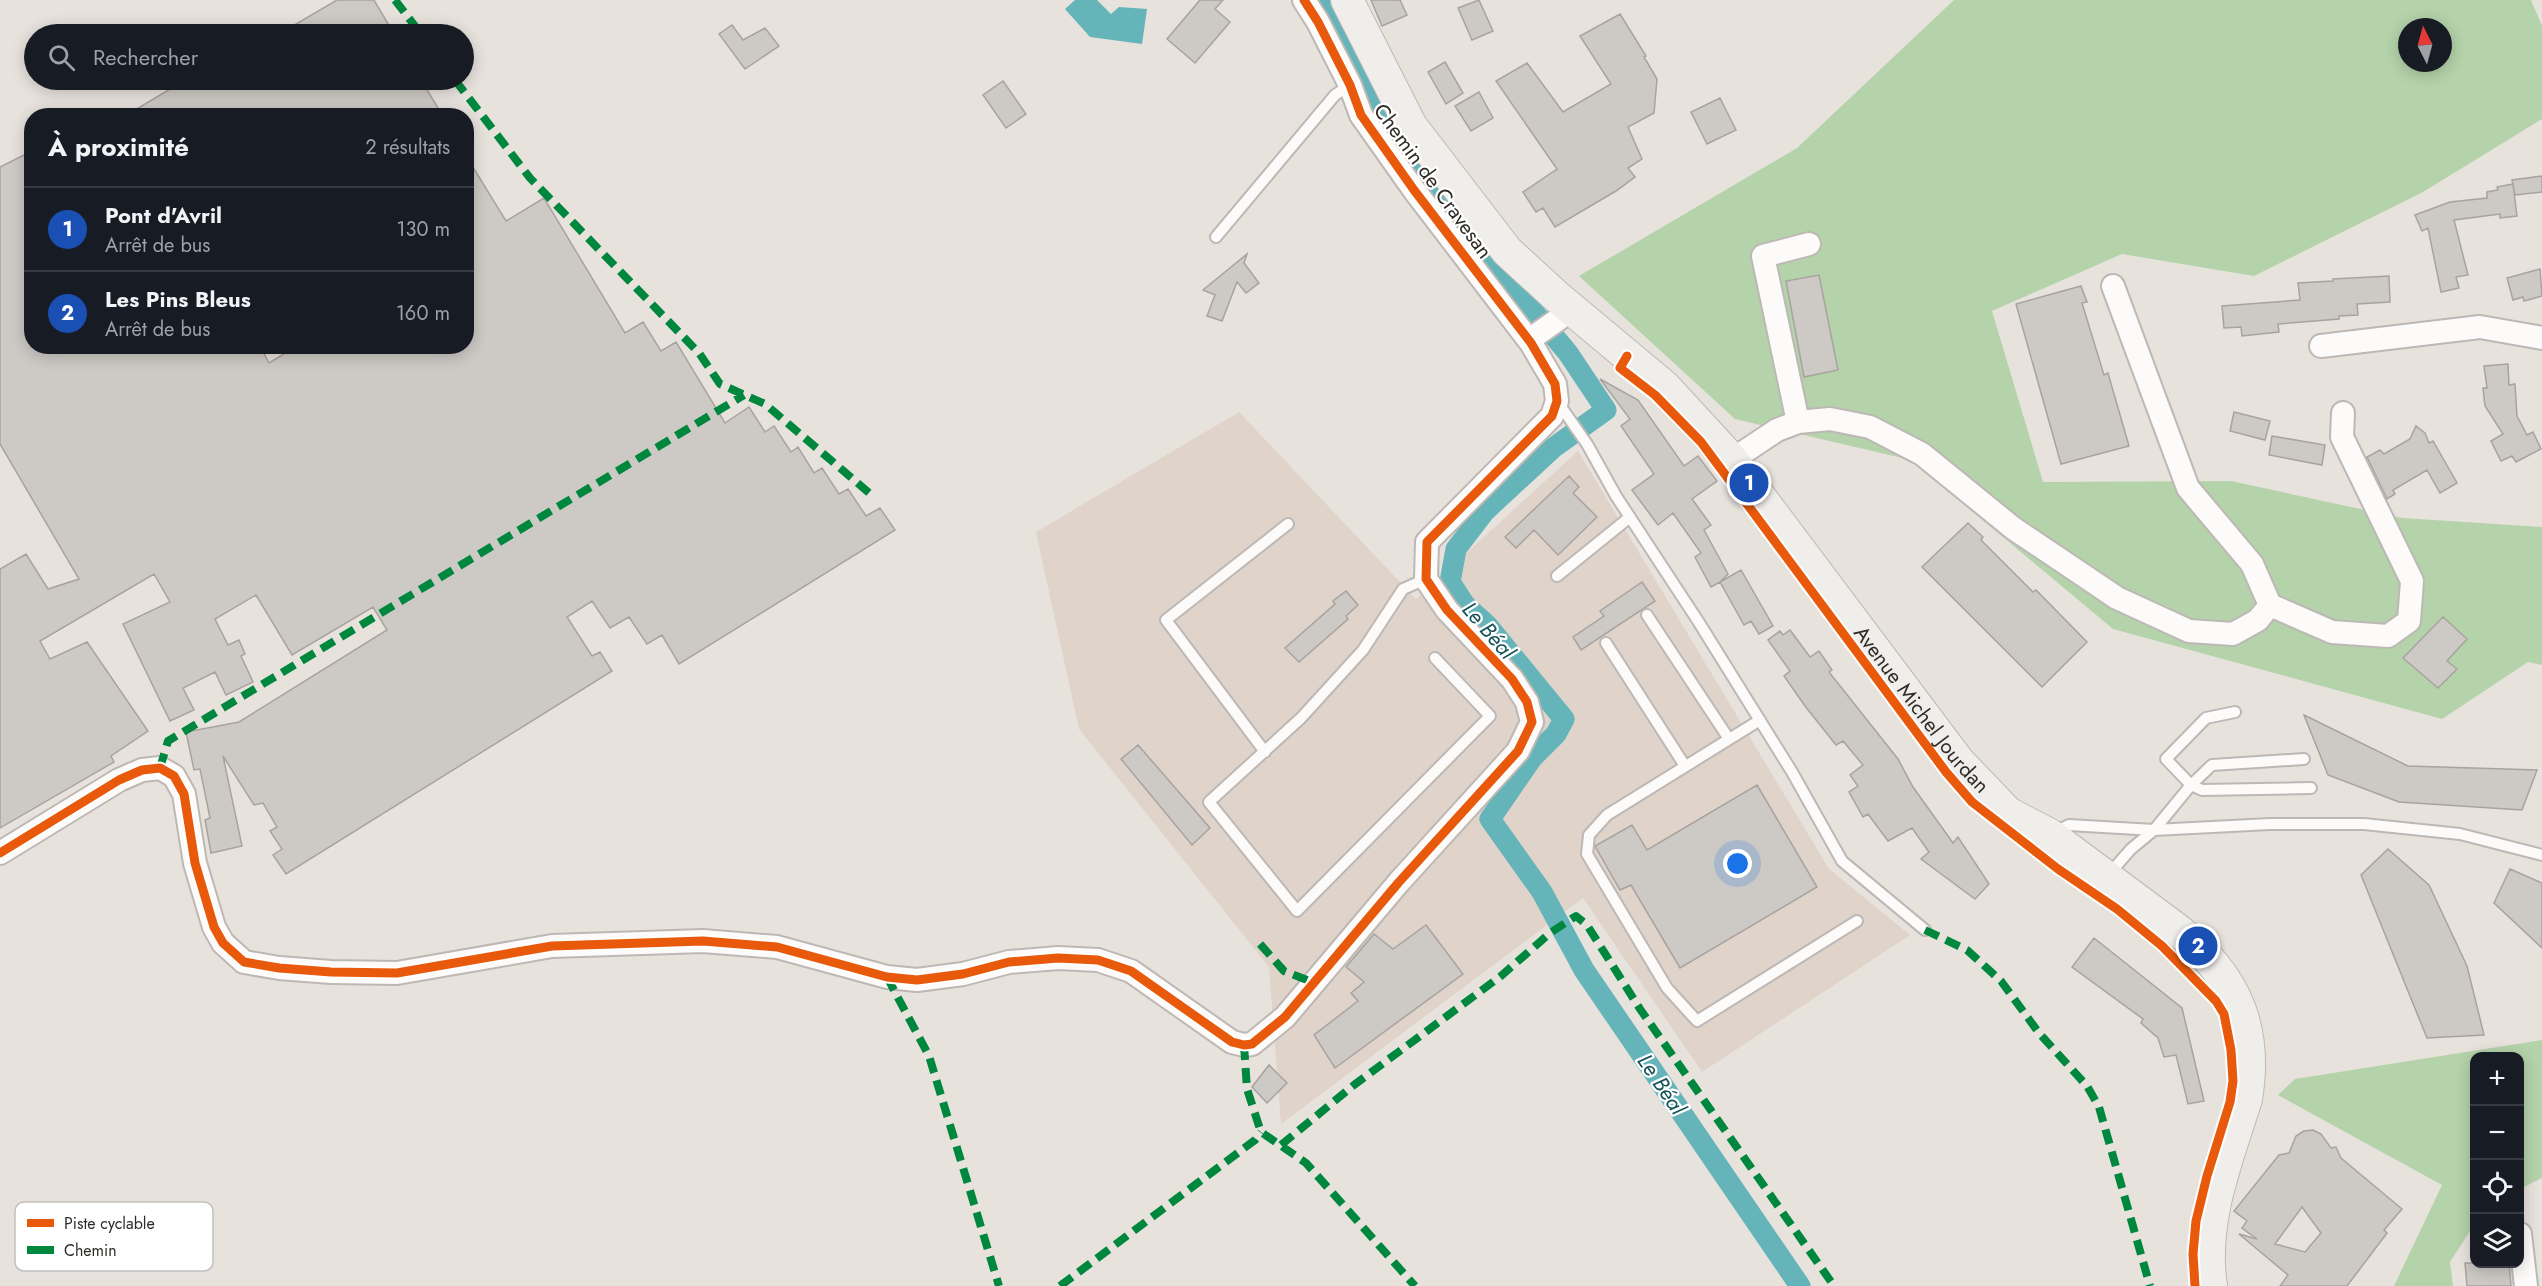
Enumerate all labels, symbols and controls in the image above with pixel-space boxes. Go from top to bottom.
north arrow [2398,18,2452,72]
search box [24,24,474,90]
icon: search [45,41,78,74]
text: Rechercher [93,41,198,73]
street label: Chemin de Cravesan [1366,97,1500,265]
text: À proximité [48,128,189,166]
text: 2 résultats [365,133,450,162]
text: Pont d'Avril [105,199,222,231]
text: 1 [62,215,73,244]
text: 130 m [396,215,450,244]
text: Arrêt de bus [105,231,210,260]
text: Les Pins Bleus [105,283,251,315]
text: 2 [61,299,74,328]
text: 160 m [396,299,450,328]
text: Arrêt de bus [105,315,210,344]
pin: 1 [1730,460,1768,506]
water label: Le Béal [1455,594,1524,667]
street label: Avenue Michel Jourdan [1847,620,1996,800]
your location [1723,849,1752,878]
pin: 2 [2178,924,2218,968]
water label: Le Béal [1630,1047,1695,1122]
map controls [2470,1052,2524,1268]
button: + [2470,1052,2524,1106]
button: − [2470,1106,2524,1160]
button: locate [2470,1160,2524,1214]
legend [15,1202,213,1271]
text: Piste cyclable [64,1212,155,1235]
button: layers [2470,1214,2524,1268]
text: Chemin [64,1239,117,1262]

